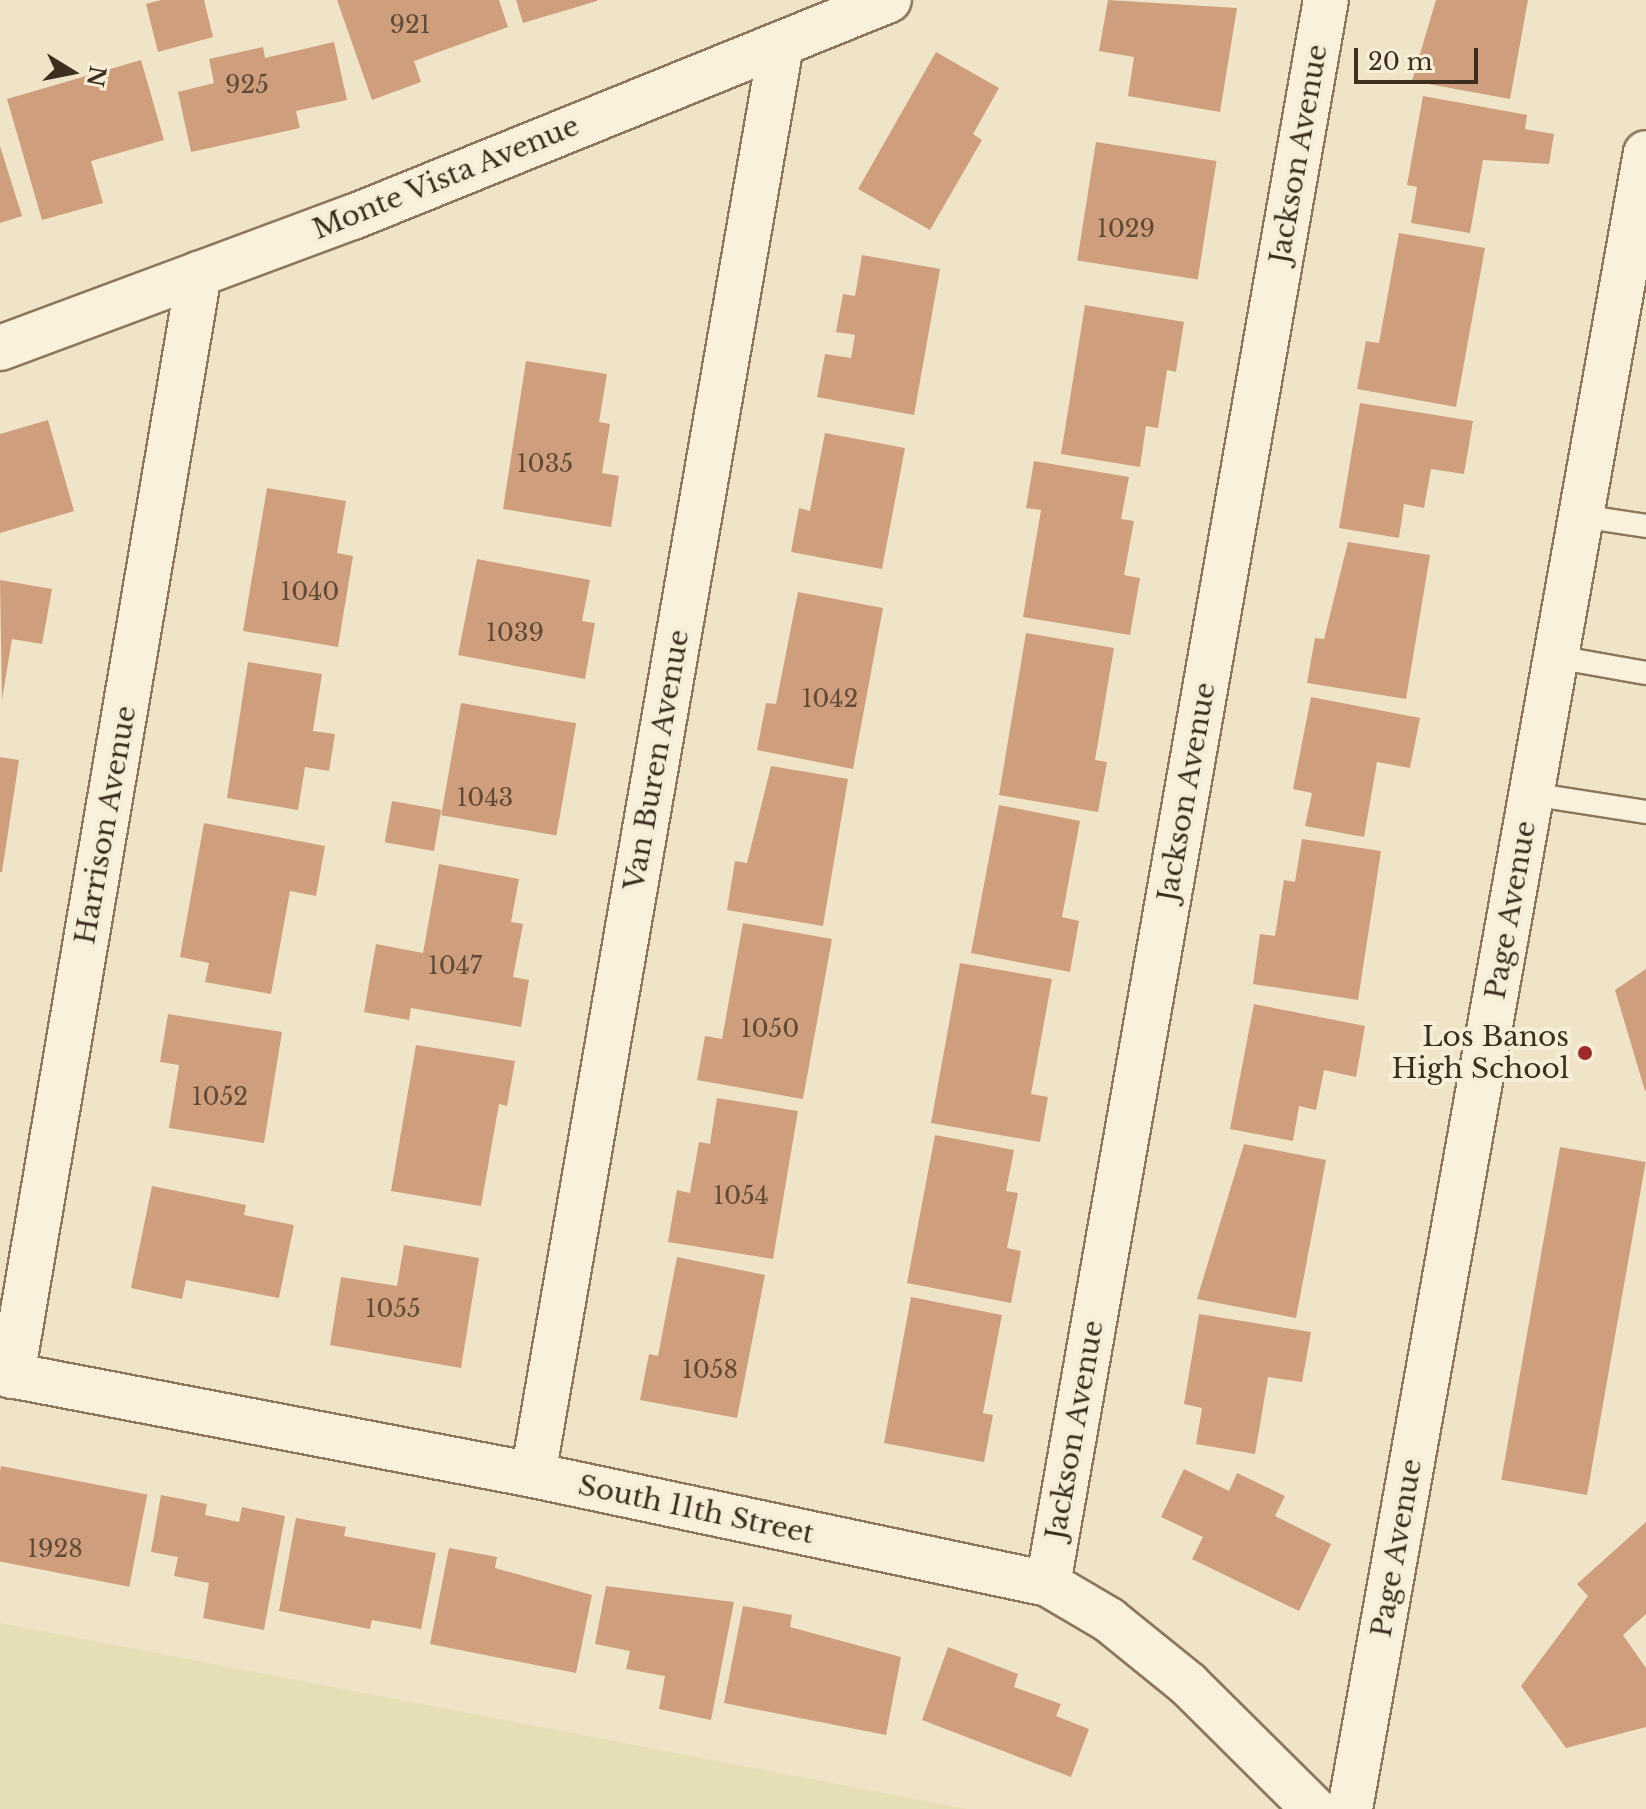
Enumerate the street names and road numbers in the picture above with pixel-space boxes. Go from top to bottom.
street label: Jackson Avenue [1263,41,1335,267]
street label: Monte Vista Avenue [307,109,585,247]
street label: Van Buren Avenue [617,626,697,894]
street label: Jackson Avenue [1151,679,1223,905]
street label: Harrison Avenue [68,703,144,947]
street label: Page Avenue [1479,818,1543,1002]
street label: Jackson Avenue [1039,1317,1111,1543]
street label: Page Avenue [1365,1456,1429,1640]
street label: South 11th Street [575,1469,817,1551]

